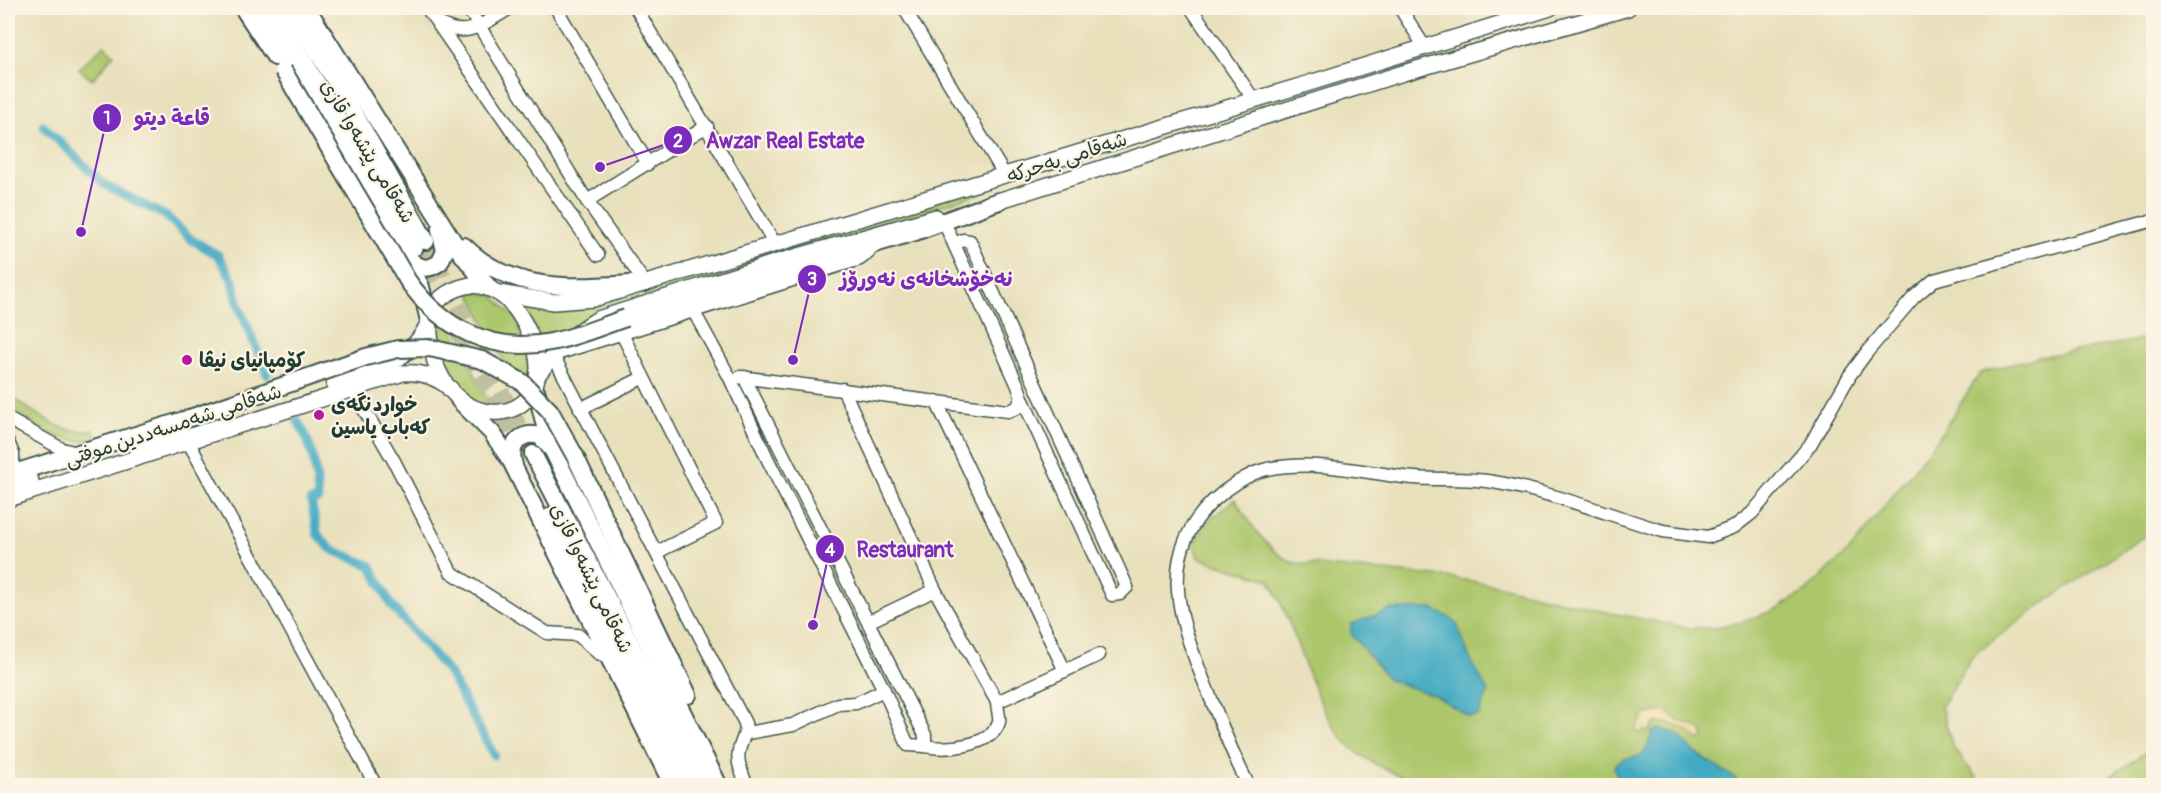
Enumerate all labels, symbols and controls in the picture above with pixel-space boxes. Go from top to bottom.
street label: شەقامی پێشەوا قازی [315,75,420,228]
callout: قاعة ديتو [92,99,222,138]
text: قاعة ديتو [133,105,210,132]
text: 1 [103,107,111,130]
callout: Awzar Real Estate [663,121,876,160]
street label: شەقامی بەحرکە [1004,126,1130,189]
text: Awzar Real Estate [706,128,865,155]
text: 2 [673,130,683,153]
callout: نەخۆشخانەی نەورۆز [797,260,1025,299]
text: نەخۆشخانەی نەورۆز [837,266,1013,293]
text: 3 [807,268,817,291]
place label: کۆمپانیای نیڤا [199,348,305,373]
marker: کۆمپانیای نیڤا [180,353,194,367]
street label: شەقامی شەمسەددین موفتی [62,379,285,472]
place label: خواردنگەی کەباب یاسین [331,392,430,440]
marker: خواردنگەی کەباب یاسین [312,408,326,422]
street label: شەقامی پێشەوا قازی [544,499,639,657]
callout: Restaurant [815,530,966,569]
text: Restaurant [856,537,954,564]
text: 4 [825,539,836,562]

